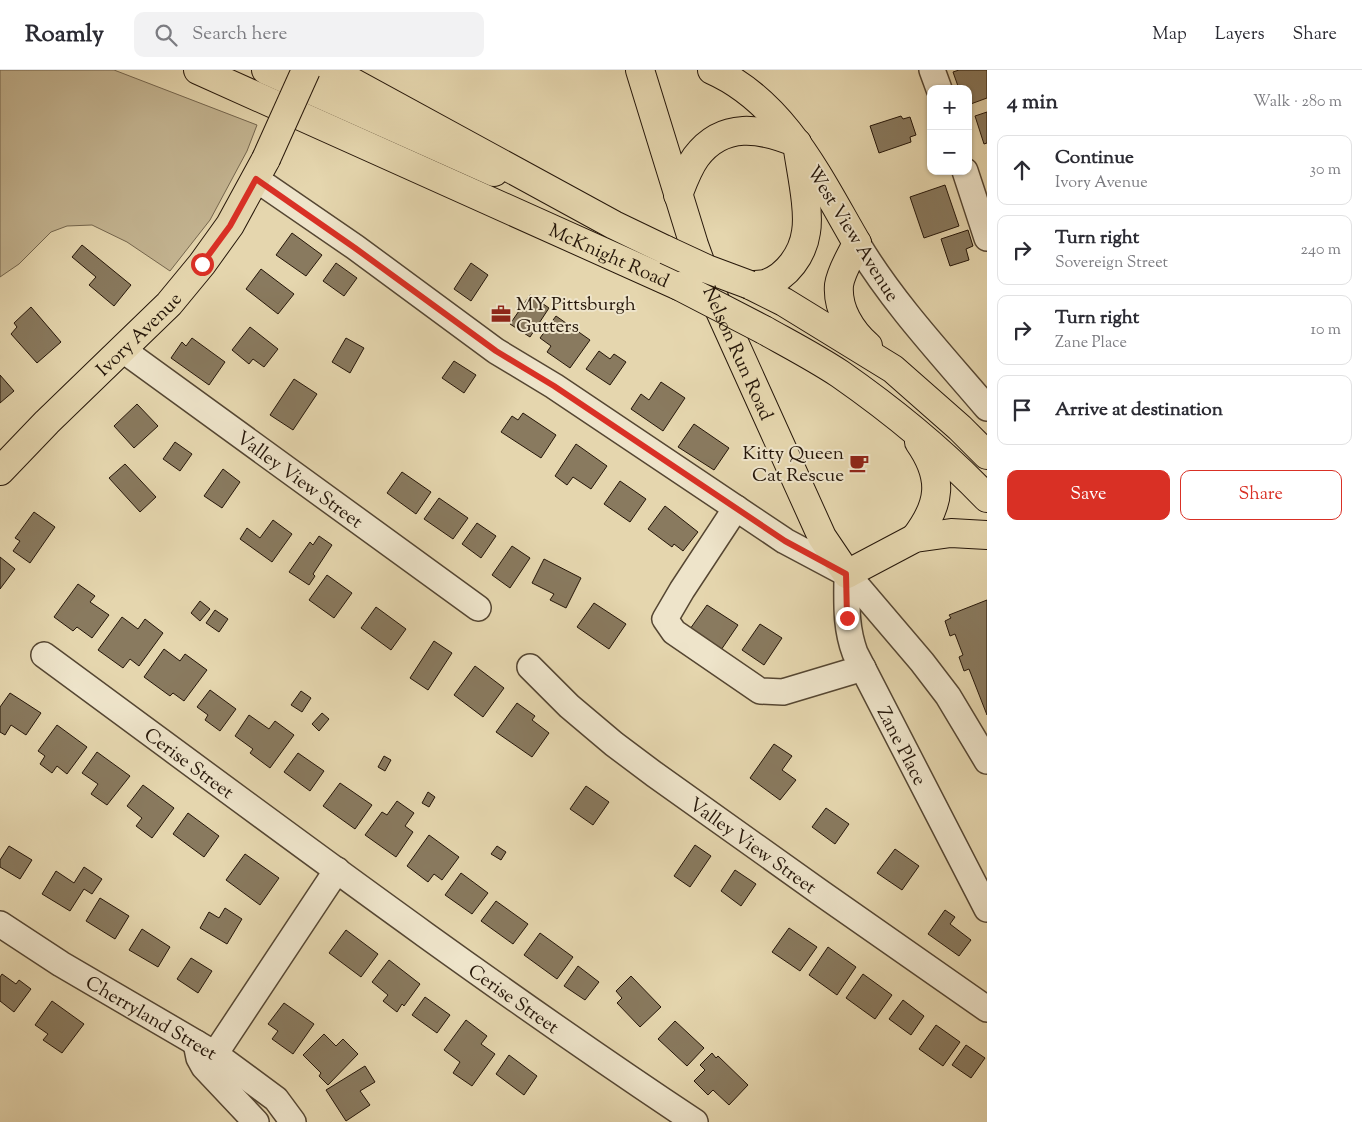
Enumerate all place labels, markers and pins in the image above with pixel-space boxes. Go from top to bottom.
place label: MY Pittsburgh Gutters [516,292,636,341]
office icon: MY Pittsburgh Gutters [490,303,512,325]
place label: Kitty Queen Cat Rescue [743,441,844,490]
cafe icon: Kitty Queen Cat Rescue [848,452,870,474]

